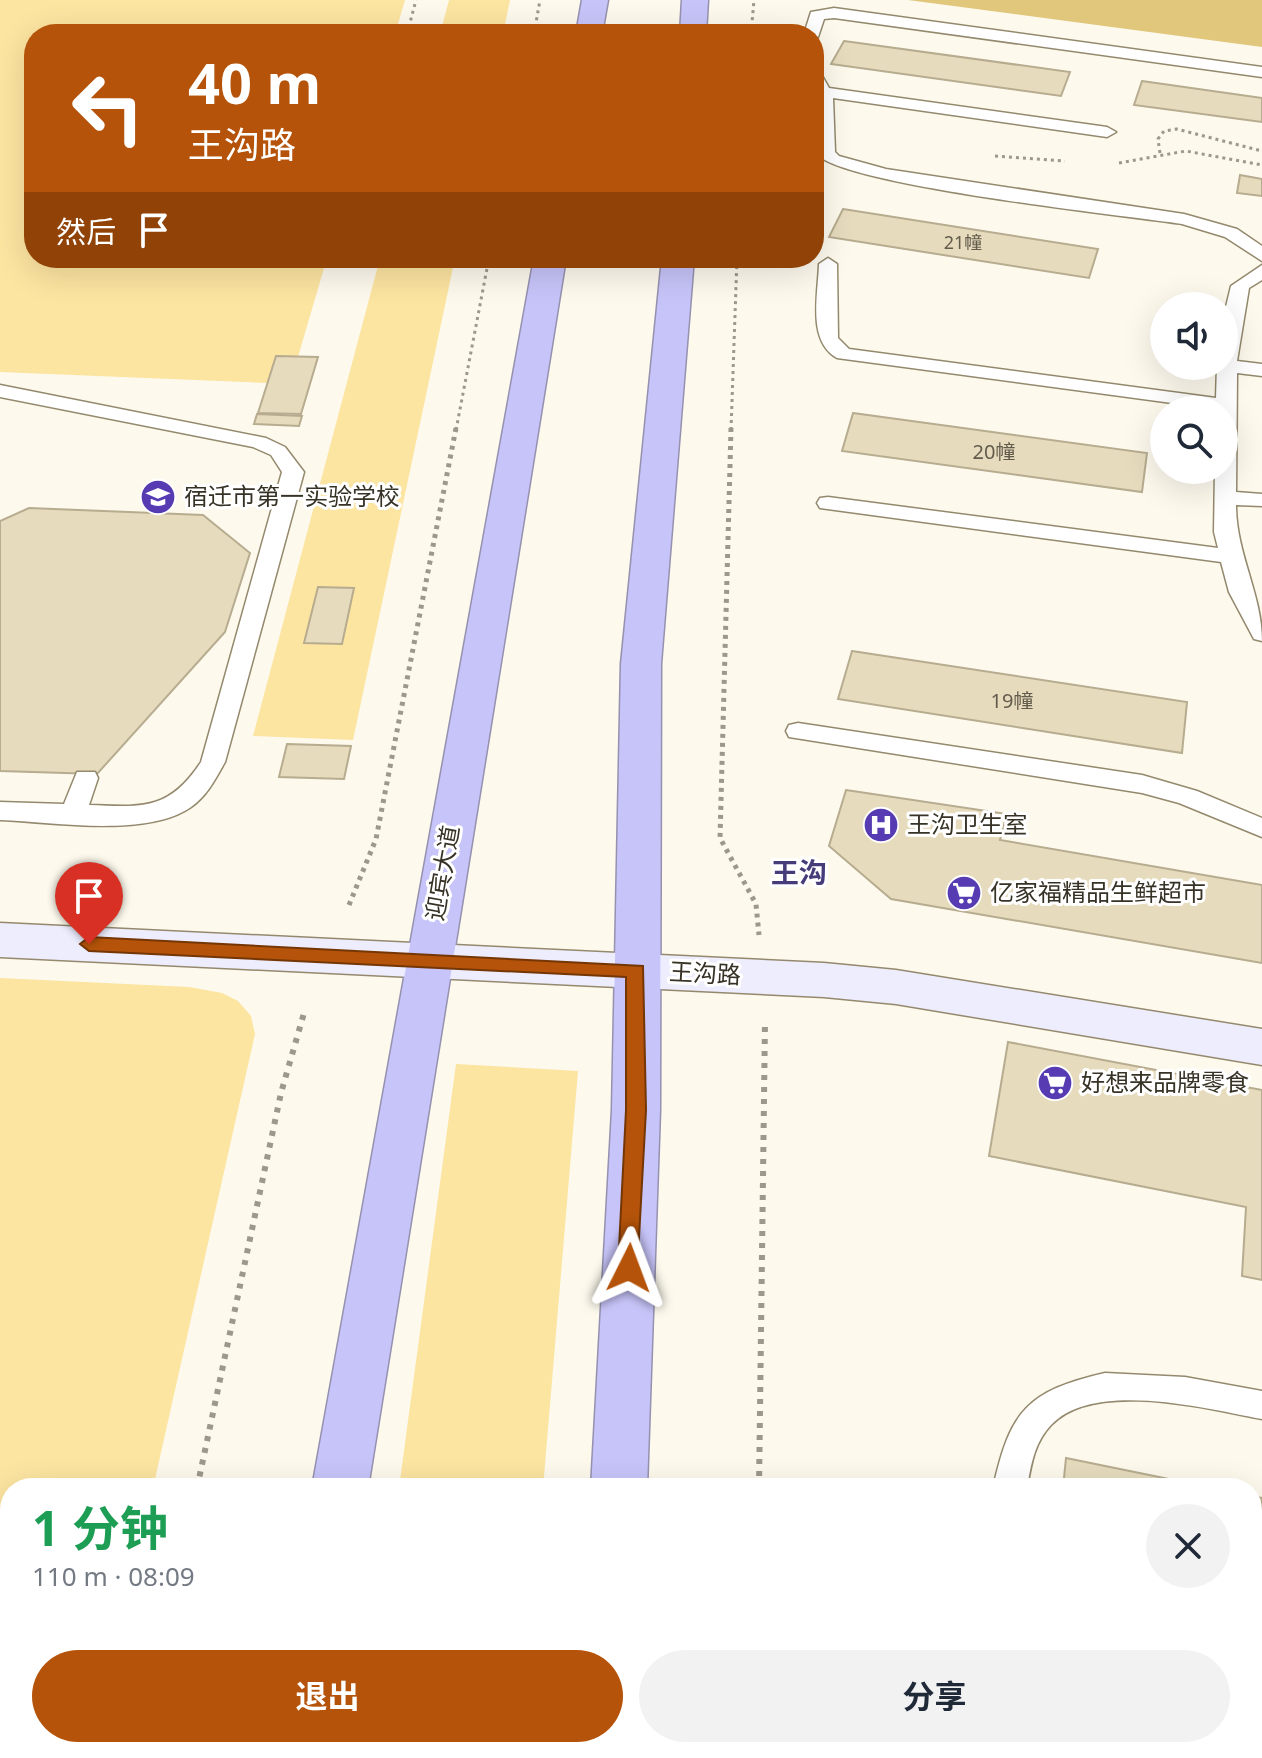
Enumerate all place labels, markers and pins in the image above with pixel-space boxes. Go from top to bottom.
school or university icon: 宿迁市第一实验学校 [139,478,177,516]
place label: 宿迁市第一实验学校 [184,479,400,512]
hospital icon: 王沟卫生室 [862,806,900,844]
place label: 王沟卫生室 [907,807,1027,840]
pin [55,862,123,944]
supermarket icon: 亿家福精品生鲜超市 [945,874,983,912]
place label: 亿家福精品生鲜超市 [990,875,1206,908]
supermarket icon: 好想来品牌零食 [1036,1064,1074,1102]
place label: 好想来品牌零食 [1081,1065,1249,1098]

